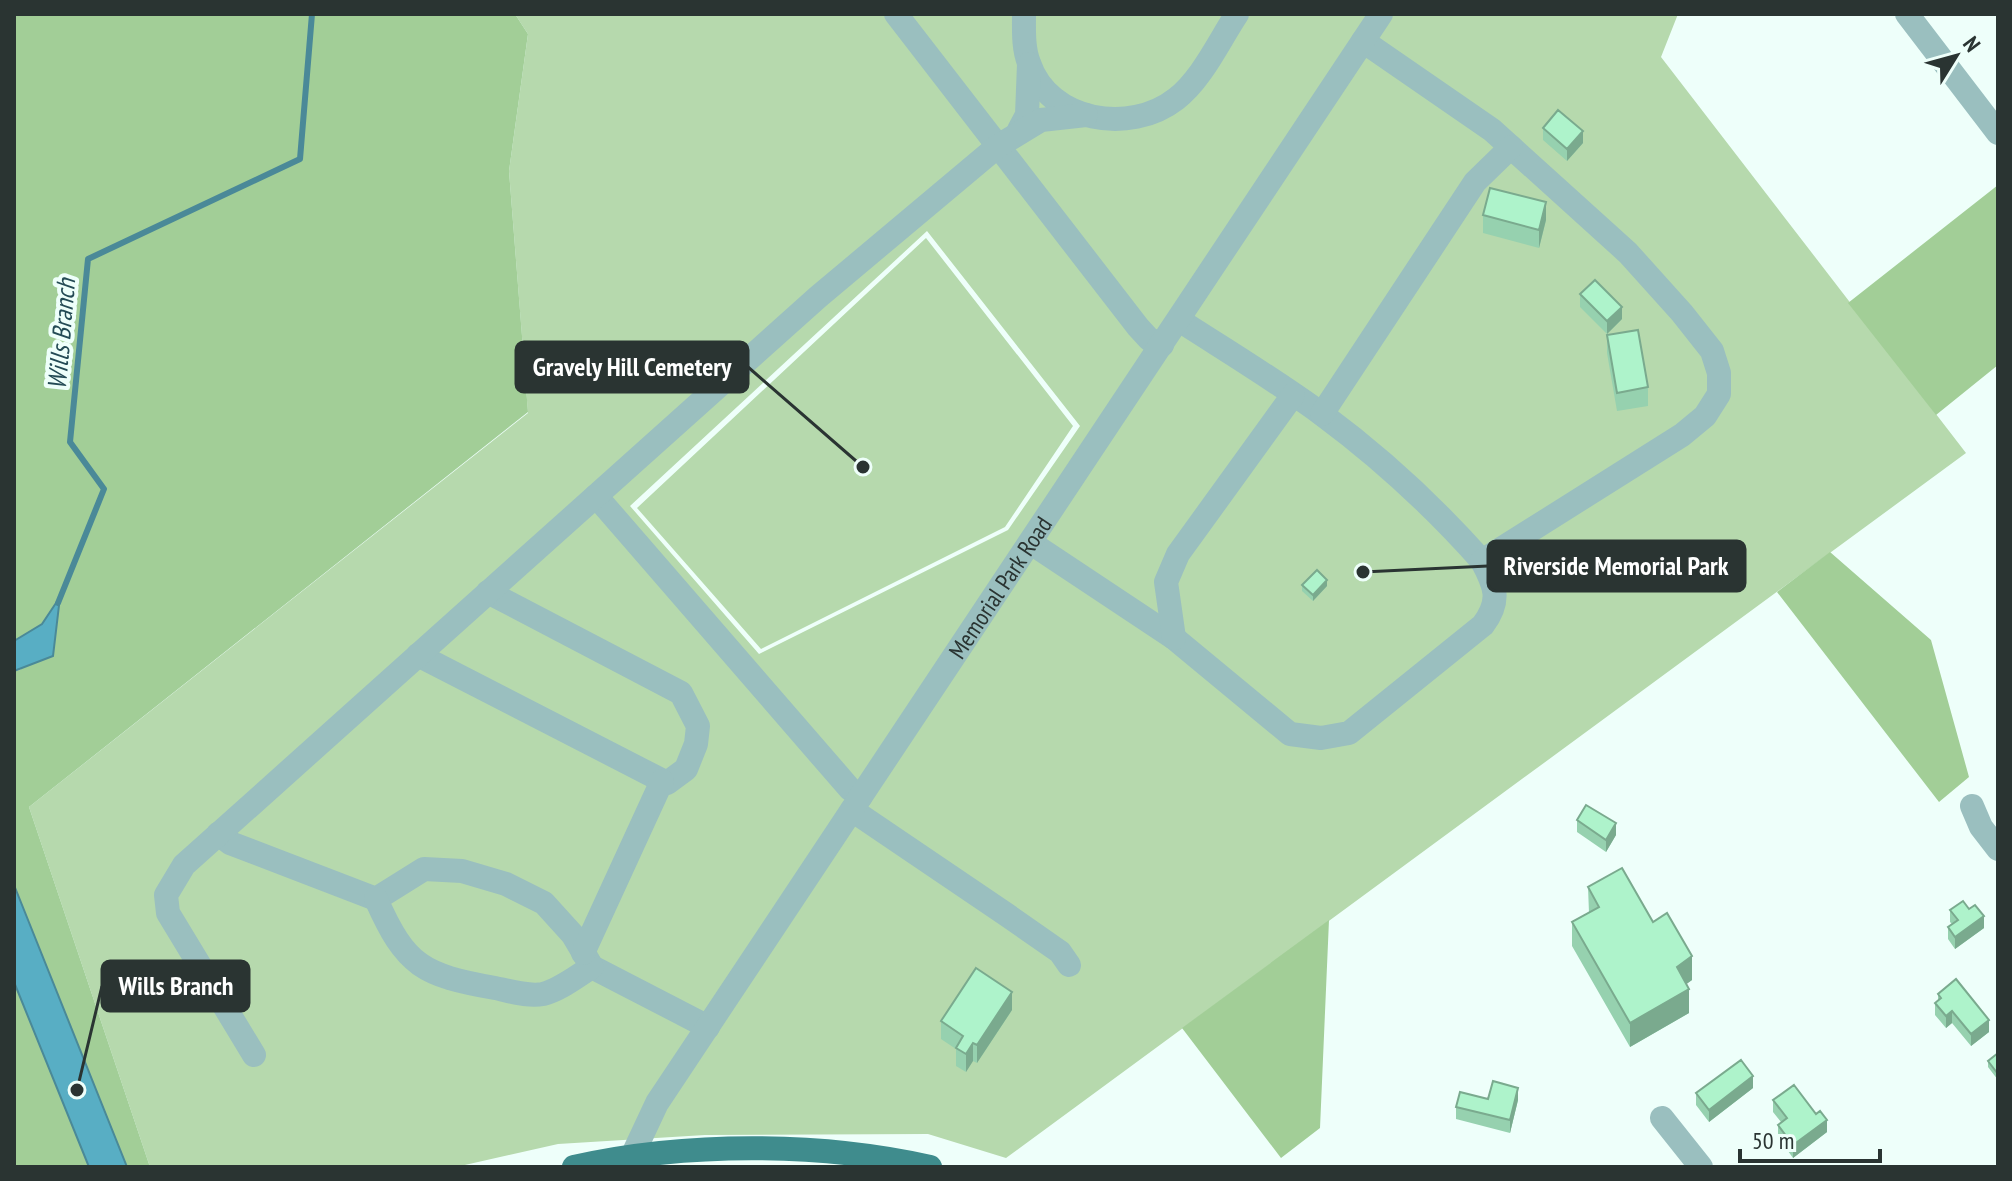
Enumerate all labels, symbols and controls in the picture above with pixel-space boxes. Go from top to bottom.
north arrow [1916,16,1996,96]
text: N [1957,31,1987,57]
water label: Wills Branch [40,276,82,391]
callout: Gravely Hill Cemetery [516,342,748,392]
text: Gravely Hill Cemetery [533,350,732,383]
street label: Memorial Park Road [941,510,1058,664]
callout: Riverside Memorial Park [1488,541,1745,591]
text: Riverside Memorial Park [1504,549,1729,582]
callout: Wills Branch [102,961,249,1011]
text: Wills Branch [117,969,234,1002]
scale bar [1740,1113,1880,1163]
text: 50 m [1752,1125,1794,1156]

